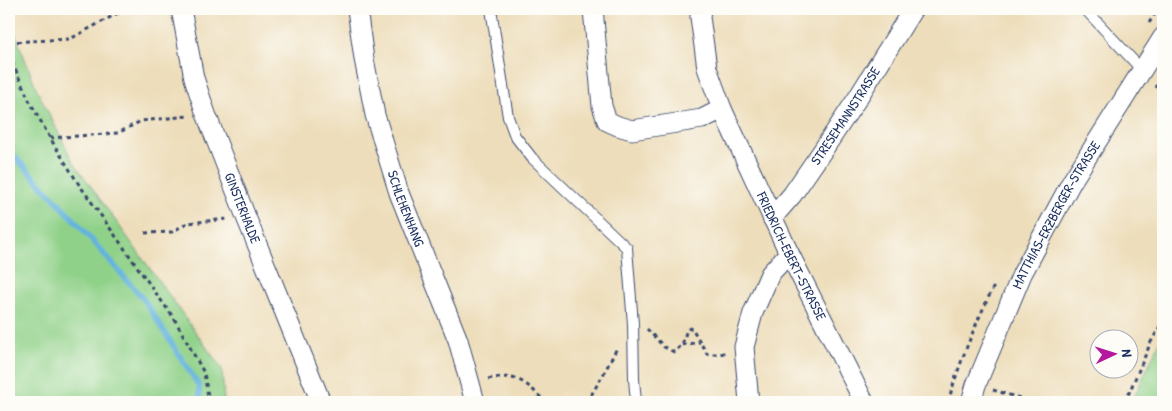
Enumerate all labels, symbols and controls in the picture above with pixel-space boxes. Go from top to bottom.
street label: STRESEMANNSTRASSE [806,63,884,168]
street label: MATTHIAS-ERZBERGER-STRASSE [1007,137,1104,292]
street label: SCHLEHENHANG [384,168,430,249]
street label: GINSTERHALDE [221,170,266,246]
street label: FRIEDRICH-EBERT-STRASSE [752,188,831,323]
north arrow [1090,328,1140,378]
text: N [1118,349,1137,358]

